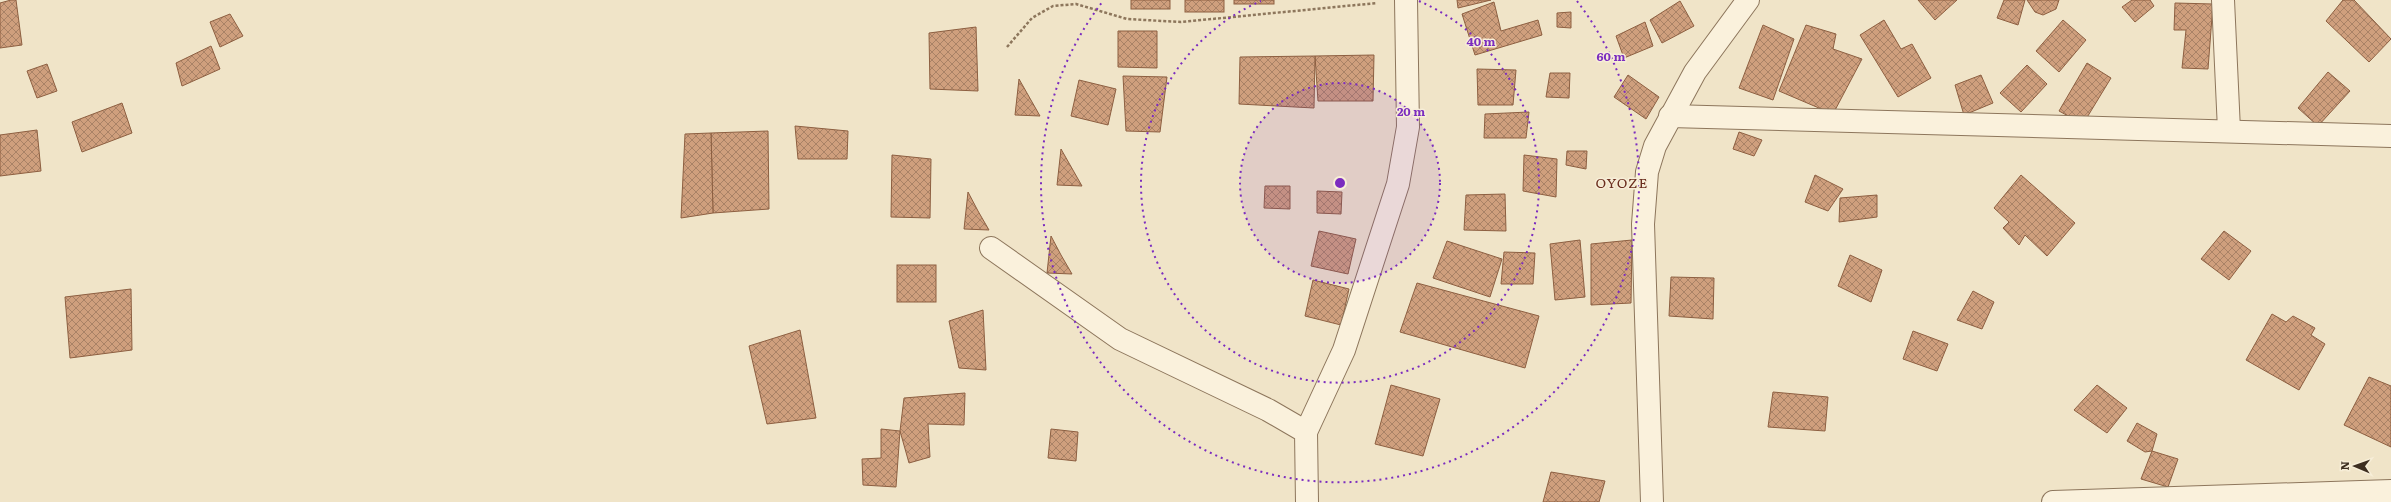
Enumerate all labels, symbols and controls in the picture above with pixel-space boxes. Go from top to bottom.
text: 40 m [1467,32,1496,50]
text: 60 m [1597,47,1625,65]
text: 20 m [1397,102,1425,120]
district label: OYOZE [1596,172,1648,192]
centre of rings [1333,176,1347,190]
north arrow [2335,446,2375,486]
text: N [2336,461,2352,471]

